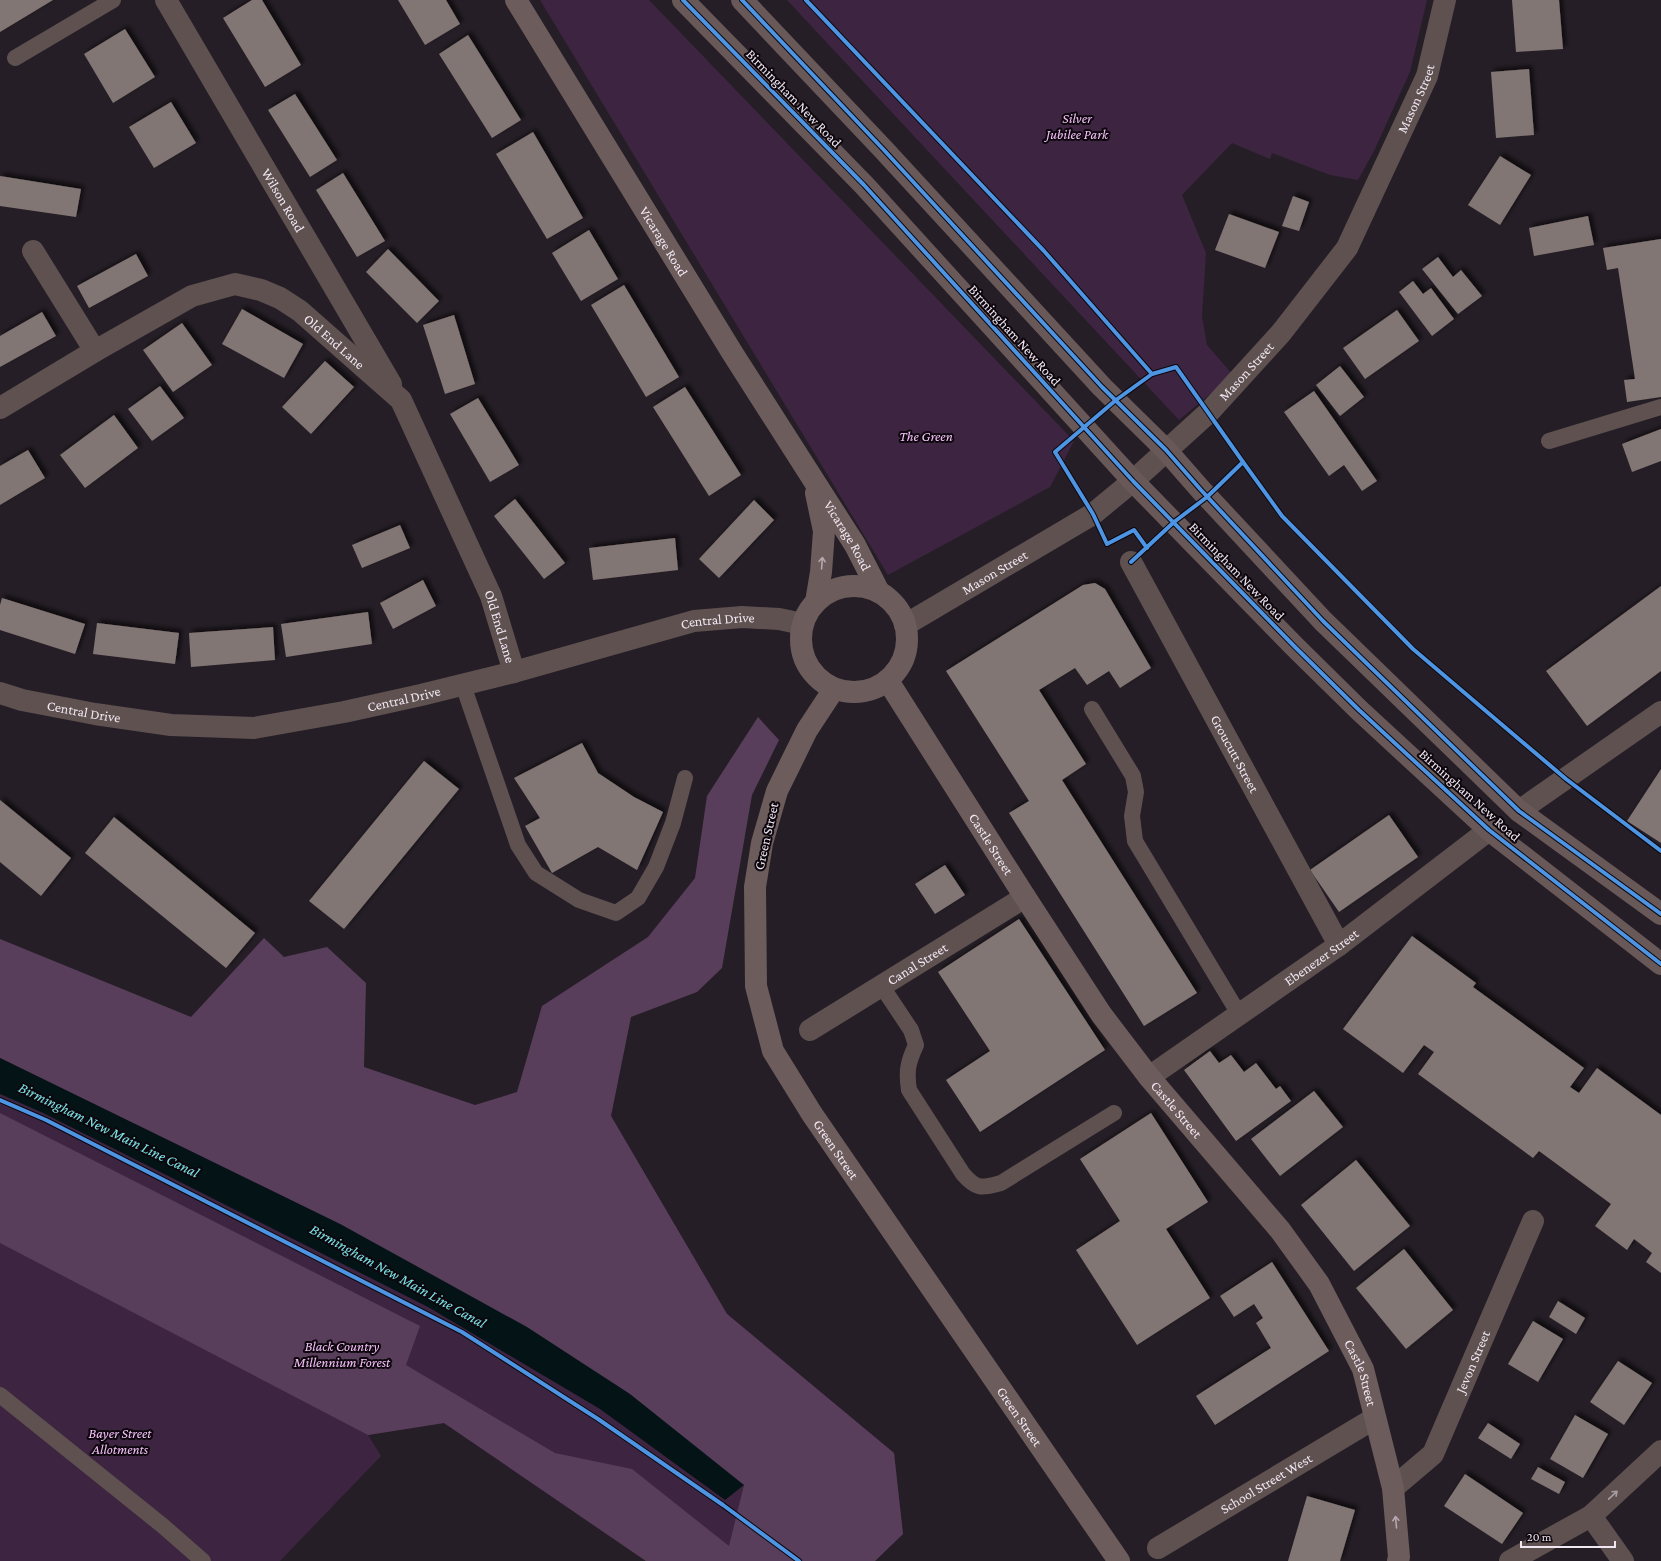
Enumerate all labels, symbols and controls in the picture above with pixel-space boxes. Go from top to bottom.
street label: Birmingham New Road [743,46,845,151]
street label: Mason Street [1394,62,1438,135]
park label: Silver Jubilee Park [1043,110,1109,142]
street label: Wilson Road [258,165,308,235]
street label: Vicarage Road [636,203,692,280]
street label: Birmingham New Road [966,281,1065,389]
street label: Old End Lane [301,310,368,372]
street label: Mason Street [1215,338,1277,404]
park label: The Green [899,428,953,444]
street label: Vicarage Road [821,497,875,574]
street label: Birmingham New Road [1186,519,1288,624]
street label: Mason Street [959,546,1031,598]
one-way arrow [818,557,825,570]
street label: Old End Lane [481,587,519,665]
street label: Central Drive [679,609,755,632]
street label: Central Drive [366,682,442,715]
street label: Central Drive [46,697,122,726]
street label: Groucutt Street [1208,712,1263,795]
street label: Birmingham New Road [1416,746,1524,845]
street label: Green Street [750,800,782,871]
street label: Castle Street [966,810,1017,878]
street label: Ebenezer Street [1281,925,1362,989]
street label: Canal Street [884,939,951,988]
street label: Castle Street [1148,1077,1206,1141]
water label: Birmingham New Main Line Canal [16,1079,202,1182]
street label: Green Street [810,1117,863,1183]
water label: Birmingham New Main Line Canal [307,1221,489,1332]
street label: Jevon Street [1451,1328,1493,1397]
street label: Castle Street [1341,1337,1380,1408]
park label: Black Country Millennium Forest [293,1338,391,1370]
street label: Green Street [994,1384,1046,1450]
park label: Bayer Street Allotments [89,1425,152,1457]
street label: School Street West [1217,1449,1315,1517]
one-way arrow [1608,1490,1618,1500]
one-way arrow [1393,1516,1400,1529]
scale bar [1521,1523,1615,1549]
text: 20 m [1527,1530,1552,1544]

